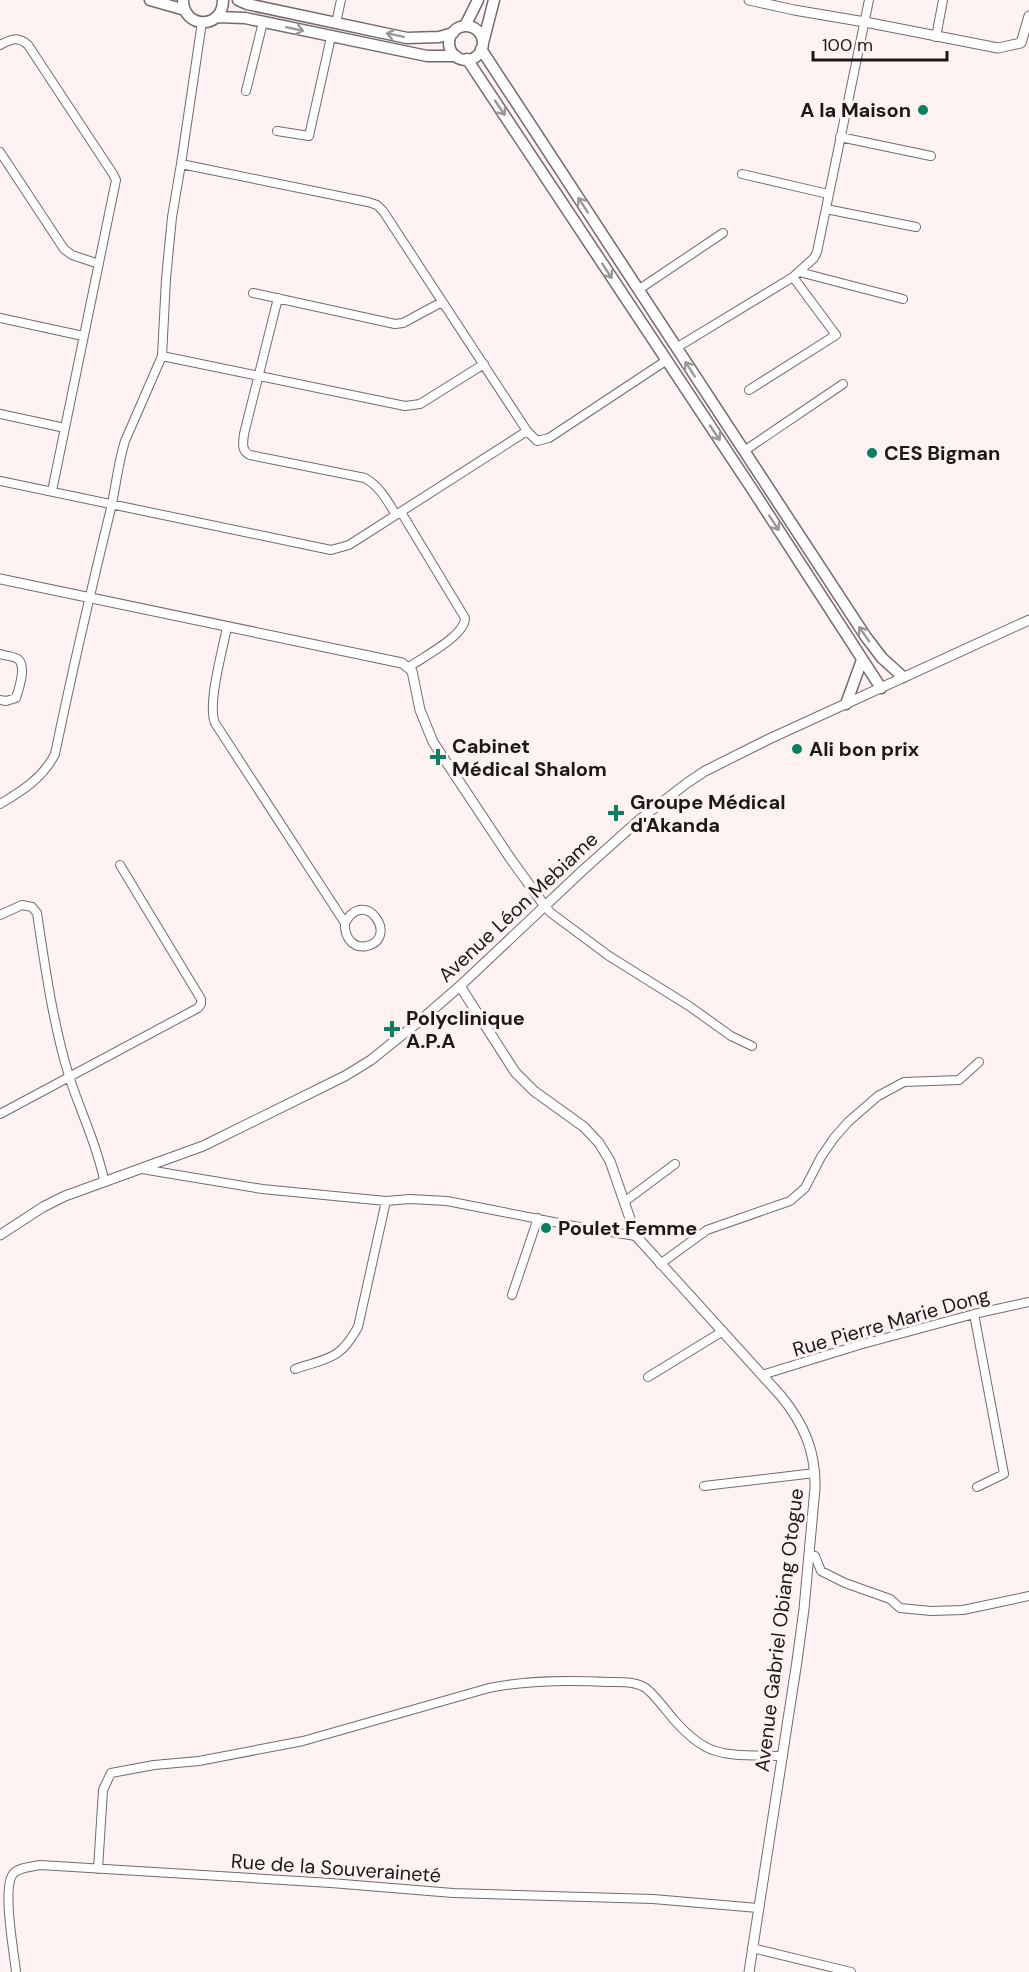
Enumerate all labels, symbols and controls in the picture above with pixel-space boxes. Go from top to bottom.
one-way arrow [285,24,304,35]
scale bar [813,24,946,62]
one-way arrow [386,29,405,40]
text: 100 m [822,33,873,57]
place label: A la Maison [800,97,911,123]
one-way arrow [494,99,506,116]
marker: A la Maison [916,103,930,117]
one-way arrow [577,198,589,214]
one-way arrow [601,262,614,279]
one-way arrow [683,360,696,377]
one-way arrow [709,424,721,441]
place label: CES Bigman [884,440,1000,466]
marker: CES Bigman [865,446,879,460]
one-way arrow [768,514,780,531]
one-way arrow [858,626,870,642]
place label: Cabinet Médical Shalom [452,733,607,782]
place label: Ali bon prix [809,736,920,762]
marker: Ali bon prix [790,742,804,756]
marker: Cabinet Médical Shalom [429,748,447,766]
place label: Groupe Médical d'Akanda [630,789,785,838]
marker: Groupe Médical d'Akanda [607,804,625,822]
street label: Avenue Léon Mebiame [433,826,603,988]
place label: Polyclinique A.P.A [406,1005,525,1054]
marker: Polyclinique A.P.A [383,1020,401,1038]
place label: Poulet Femme [558,1215,697,1241]
marker: Poulet Femme [539,1221,553,1235]
street label: Rue Pierre Marie Dong [789,1281,993,1363]
street label: Avenue Gabriel Obiang Otogue [749,1487,809,1773]
street label: Rue de la Souveraineté [230,1848,442,1888]

